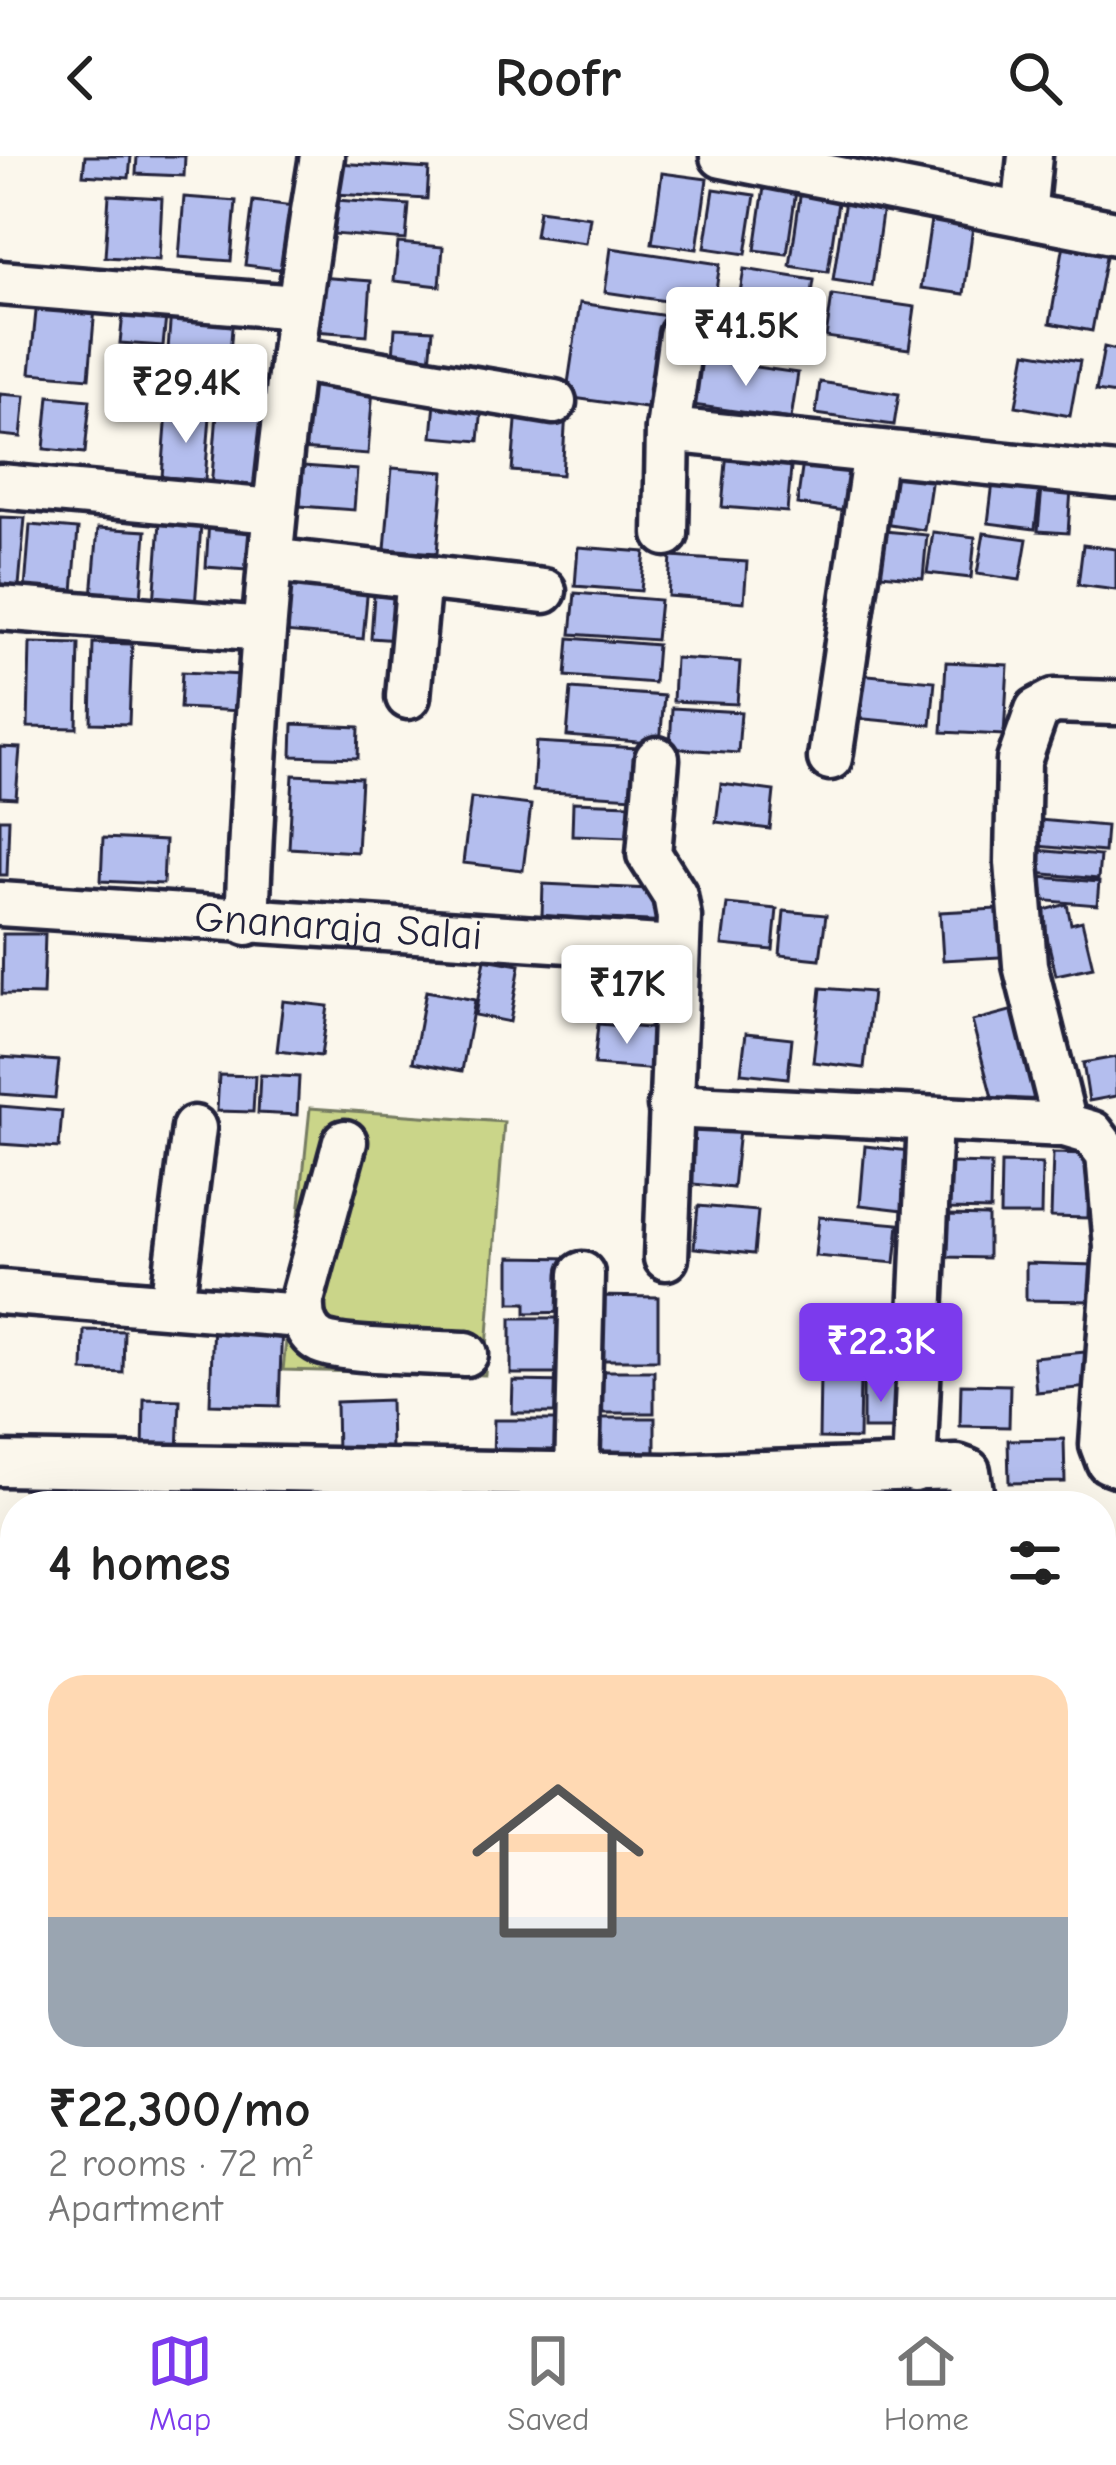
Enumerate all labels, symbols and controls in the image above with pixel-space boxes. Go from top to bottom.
icon: back [48,45,114,111]
icon: search [1002,45,1068,111]
text: Roofr [495,47,621,110]
pin: ₹41.5K [648,287,844,389]
text: ₹41.5K [693,303,799,348]
pin: ₹29.4K [88,344,284,446]
text: ₹29.4K [131,360,241,405]
street label: Gnanaraja Salai [193,892,484,960]
pin: ₹17K [556,945,698,1047]
text: ₹17K [588,961,666,1006]
pin: ₹22.3K [783,1303,979,1405]
text: ₹22.3K [826,1319,936,1364]
icon: filters [1002,1530,1068,1596]
text: 4 homes [48,1534,231,1593]
icon: home [450,1753,666,1969]
text: ₹22,300/mo [48,2080,311,2139]
text: 2 rooms · 72 m² [48,2141,313,2186]
text: Apartment [48,2186,223,2231]
tab: Map [147,2328,213,2438]
tab: Saved [507,2328,590,2438]
tab: Home [884,2328,969,2438]

